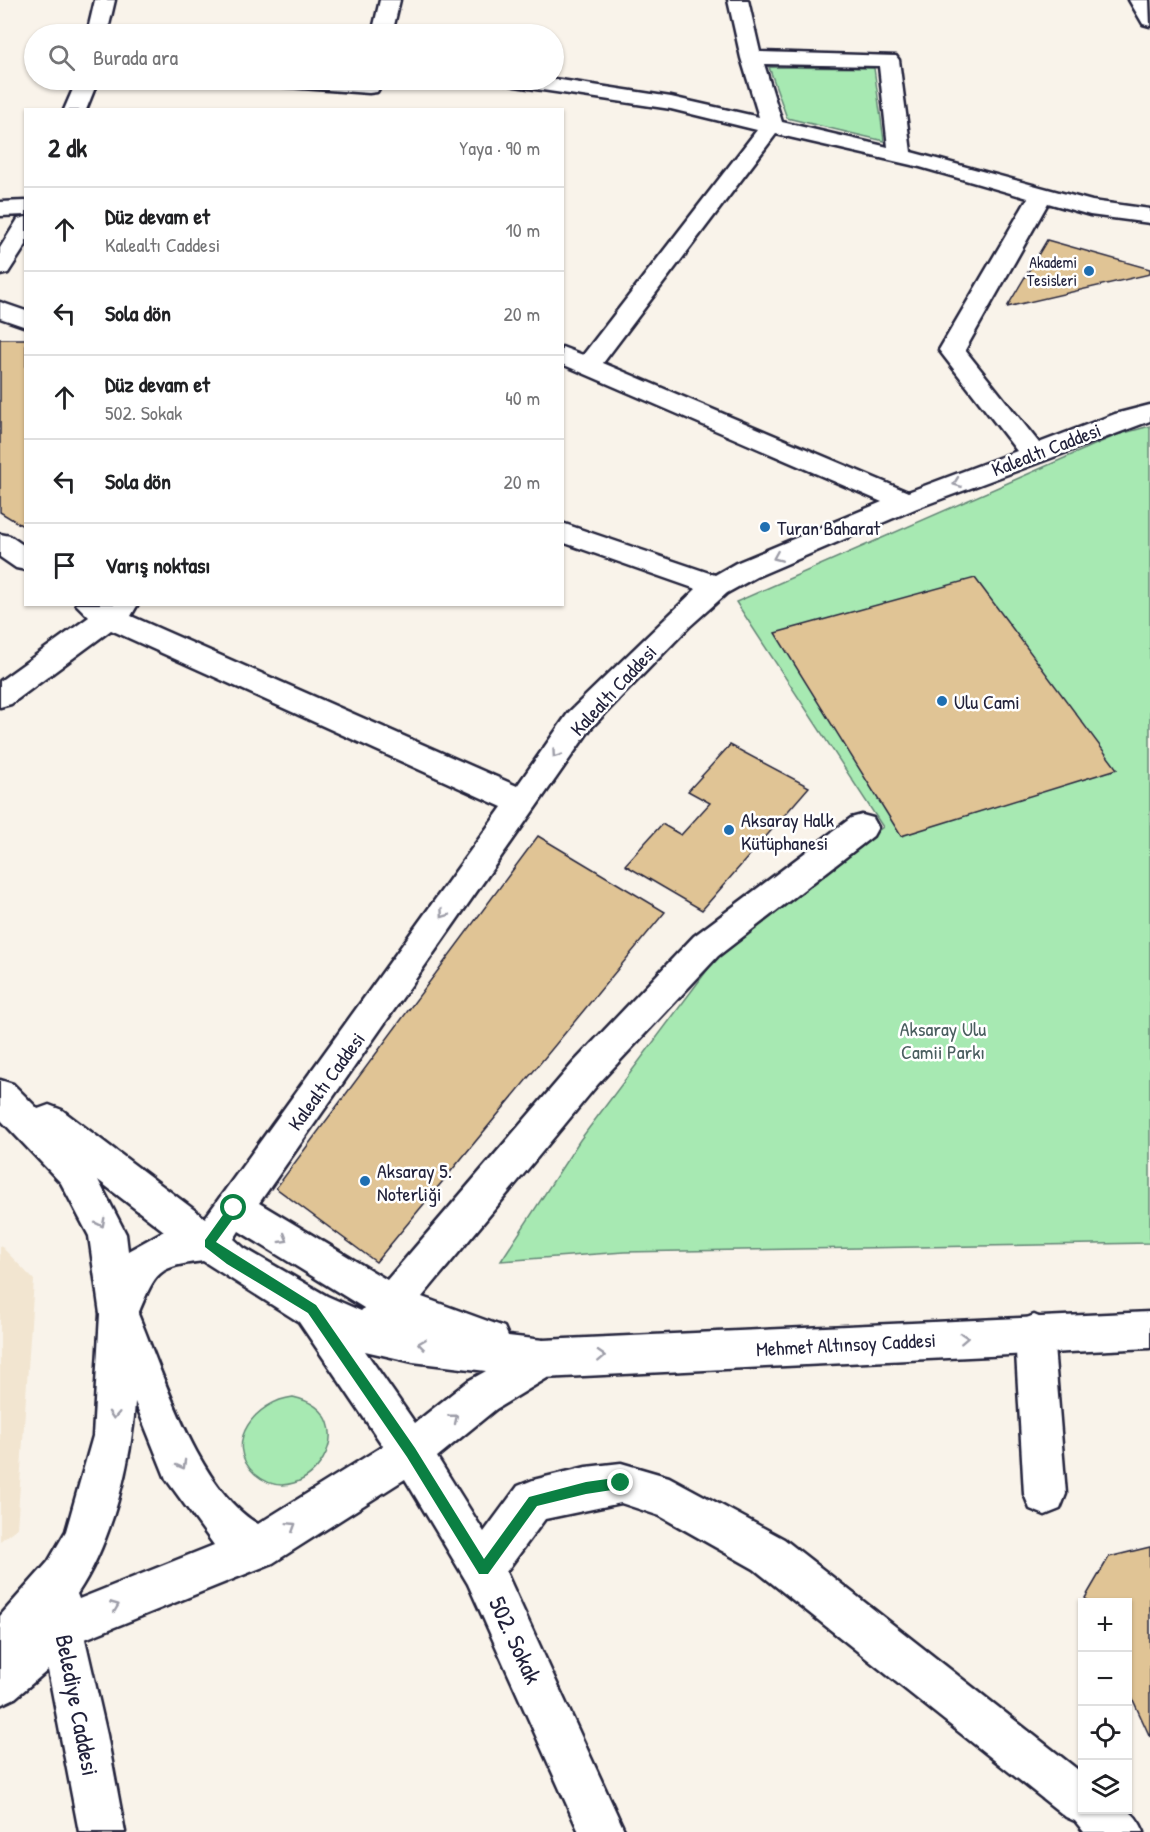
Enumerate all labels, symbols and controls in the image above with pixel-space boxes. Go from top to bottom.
search box [24,24,564,90]
icon: search [45,41,78,74]
text: Burada ara [93,42,178,72]
text: 2 dk [48,130,87,165]
text: Yaya · 90 m [459,134,540,161]
text: Düz devam et [105,201,210,231]
icon: ahead [48,213,81,246]
text: 10 m [506,216,540,243]
text: Kalealtı Caddesi [105,231,220,258]
place label: Akademi Tesisleri [1027,251,1077,291]
marker: Akademi Tesisleri [1082,264,1096,278]
icon: left [48,297,81,330]
text: Sola dön [105,298,171,328]
text: 20 m [503,300,540,327]
text: Düz devam et [105,369,210,399]
icon: ahead [48,381,81,414]
text: 40 m [505,384,540,411]
text: 502. Sokak [105,399,182,426]
street label: Kalealtı Caddesi [987,416,1105,482]
icon: left [48,465,81,498]
text: Sola dön [105,466,171,496]
text: 20 m [503,468,540,495]
one-way arrow [952,476,963,489]
place label: Turan Baharat [777,514,881,541]
marker: Turan Baharat [758,520,772,534]
icon: arrive [48,549,81,582]
text: Varış noktası [105,550,210,580]
one-way arrow [772,550,783,562]
street label: Kalealtı Caddesi [564,639,662,741]
place label: Ulu Cami [954,688,1020,715]
marker: Ulu Cami [935,694,949,708]
one-way arrow [552,748,563,759]
place label: Aksaray Halk Kütüphanesi [741,806,834,856]
marker: Aksaray Halk Kütüphanesi [722,823,736,837]
one-way arrow [440,908,451,919]
park label: Aksaray Ulu Camii Parkı [900,1015,986,1065]
street label: Kalealtı Caddesi [281,1026,371,1136]
place label: Aksaray 5. Noterliği [377,1157,452,1207]
marker: Aksaray 5. Noterliği [358,1174,372,1188]
route start [220,1194,246,1220]
one-way arrow [94,1216,105,1227]
one-way arrow [278,1231,288,1243]
street label: Mehmet Altınsoy Caddesi [755,1326,937,1362]
one-way arrow [959,1331,968,1344]
one-way arrow [418,1339,427,1351]
one-way arrow [597,1350,606,1363]
one-way arrow [108,1411,121,1420]
one-way arrow [447,1414,458,1425]
one-way arrow [175,1459,186,1469]
route end [607,1469,633,1495]
one-way arrow [285,1522,296,1533]
street label: 502. Sokak [482,1591,550,1689]
map controls [1078,1598,1132,1814]
button: + [1078,1598,1132,1652]
one-way arrow [109,1601,120,1613]
street label: Belediye Caddesi [49,1632,107,1778]
button: − [1078,1652,1132,1706]
button: locate [1078,1706,1132,1760]
button: layers [1078,1760,1132,1814]

